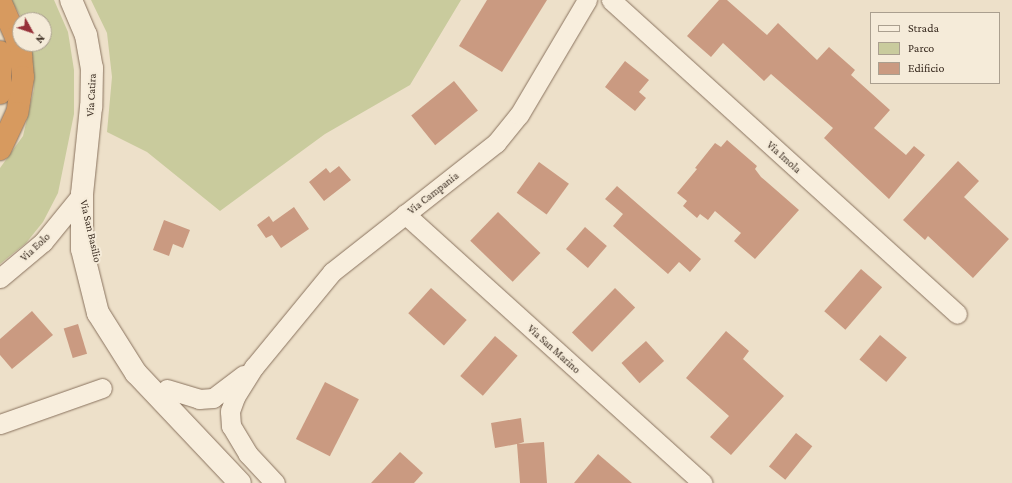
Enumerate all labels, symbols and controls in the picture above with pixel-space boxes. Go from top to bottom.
north arrow [12,12,52,52]
legend [870,12,1000,84]
text: Strada [908,21,939,35]
text: N [33,32,47,46]
text: Parco [908,41,934,55]
text: Edificio [908,61,944,75]
street label: Via Catira [83,73,99,117]
street label: Via Imola [764,138,804,176]
street label: Via Campania [405,169,461,217]
street label: Via San Basilio [77,198,105,264]
street label: Via Eolo [17,230,53,264]
street label: Via San Marino [525,322,583,376]

